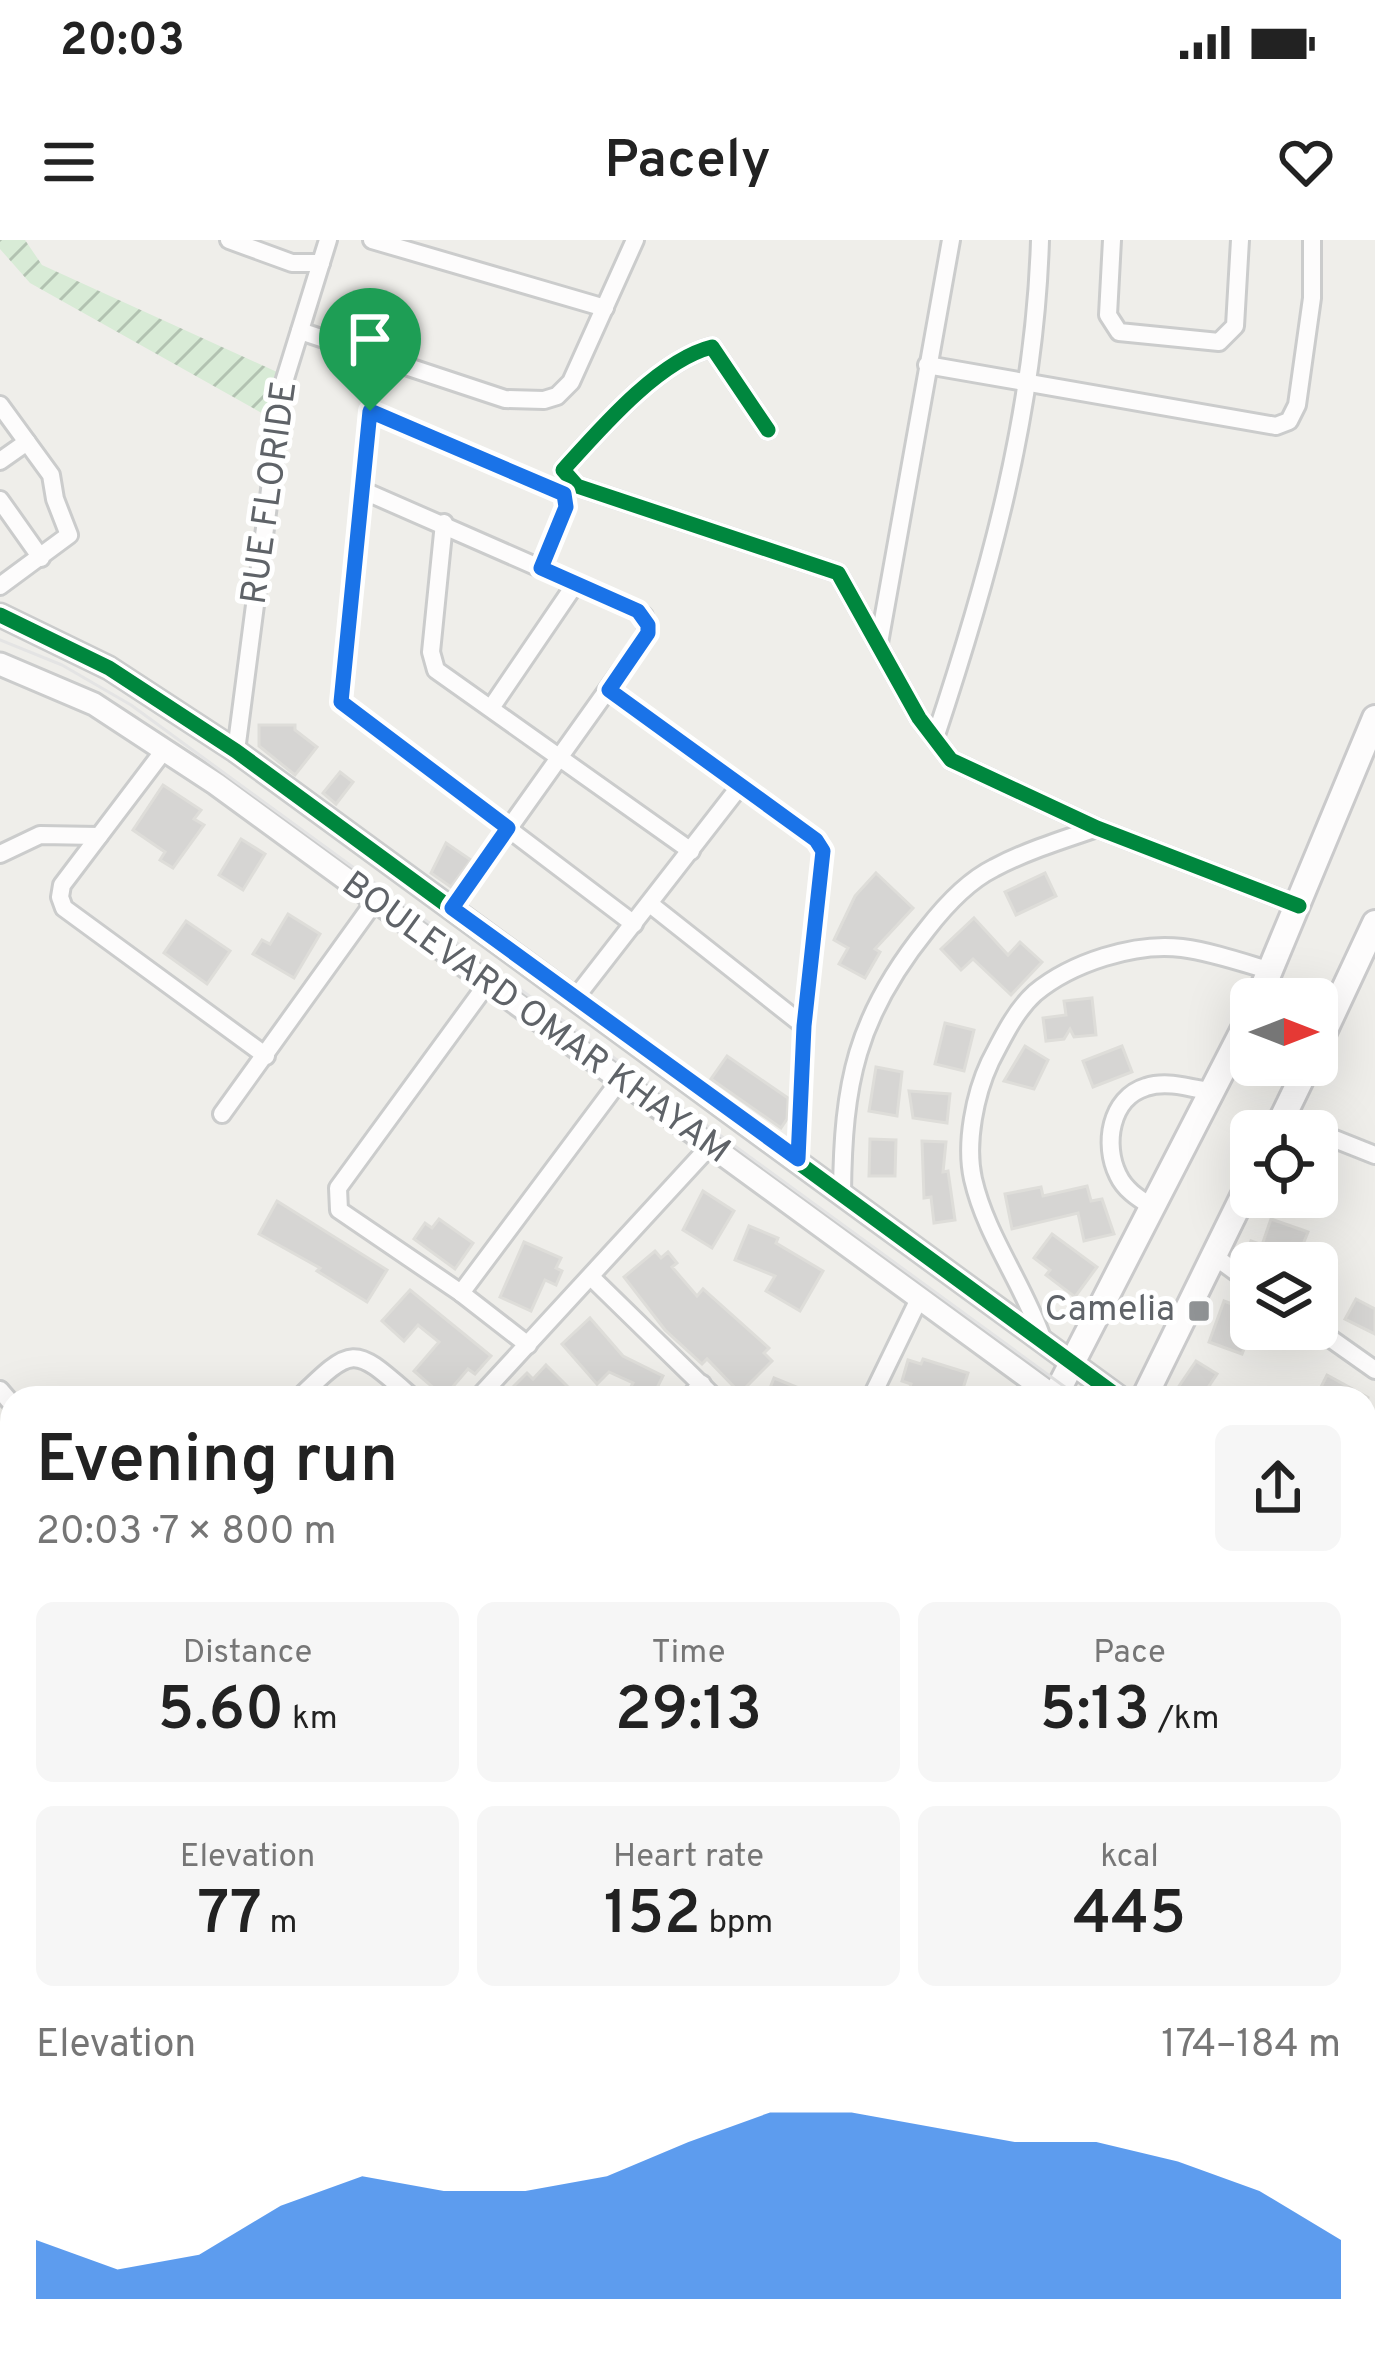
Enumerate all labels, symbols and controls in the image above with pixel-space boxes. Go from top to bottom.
text: 20:03 [60,14,185,71]
text: Pacely [604,128,771,197]
icon: menu [36,129,102,195]
icon: heart [1273,129,1339,195]
pin [319,288,421,411]
icon: arrive [337,306,403,372]
street label: RUE FLORIDE [233,378,309,608]
street label: BOULEVARD OMAR KHAYAM [332,863,738,1175]
north arrow [1230,978,1338,1086]
map controls [1230,978,1338,1350]
button: locate [1230,1110,1338,1218]
button: layers [1230,1242,1338,1350]
place label: Camelia [1044,1288,1175,1334]
marker: Camelia [1186,1298,1212,1324]
text: Evening run [36,1422,398,1505]
button: share [1215,1425,1341,1551]
text: 20:03 · 7 × 800 m [36,1509,337,1558]
text: Distance [183,1633,312,1675]
text: Time [652,1633,725,1675]
text: Pace [1093,1633,1166,1675]
text: 5.60 [157,1675,284,1751]
text: 29:13 [615,1675,762,1751]
text: 5:13 [1040,1675,1150,1751]
text: km [284,1699,338,1741]
text: /km [1150,1699,1219,1741]
text: Elevation [180,1837,315,1879]
text: Heart rate [613,1837,764,1879]
text: kcal [1100,1837,1159,1879]
text: 77 [197,1879,262,1955]
text: 152 [604,1879,701,1955]
text: 445 [1073,1879,1186,1955]
text: m [262,1903,298,1945]
text: bpm [701,1903,773,1945]
text: Elevation [36,2022,196,2071]
text: 174–184 m [1161,2022,1341,2071]

